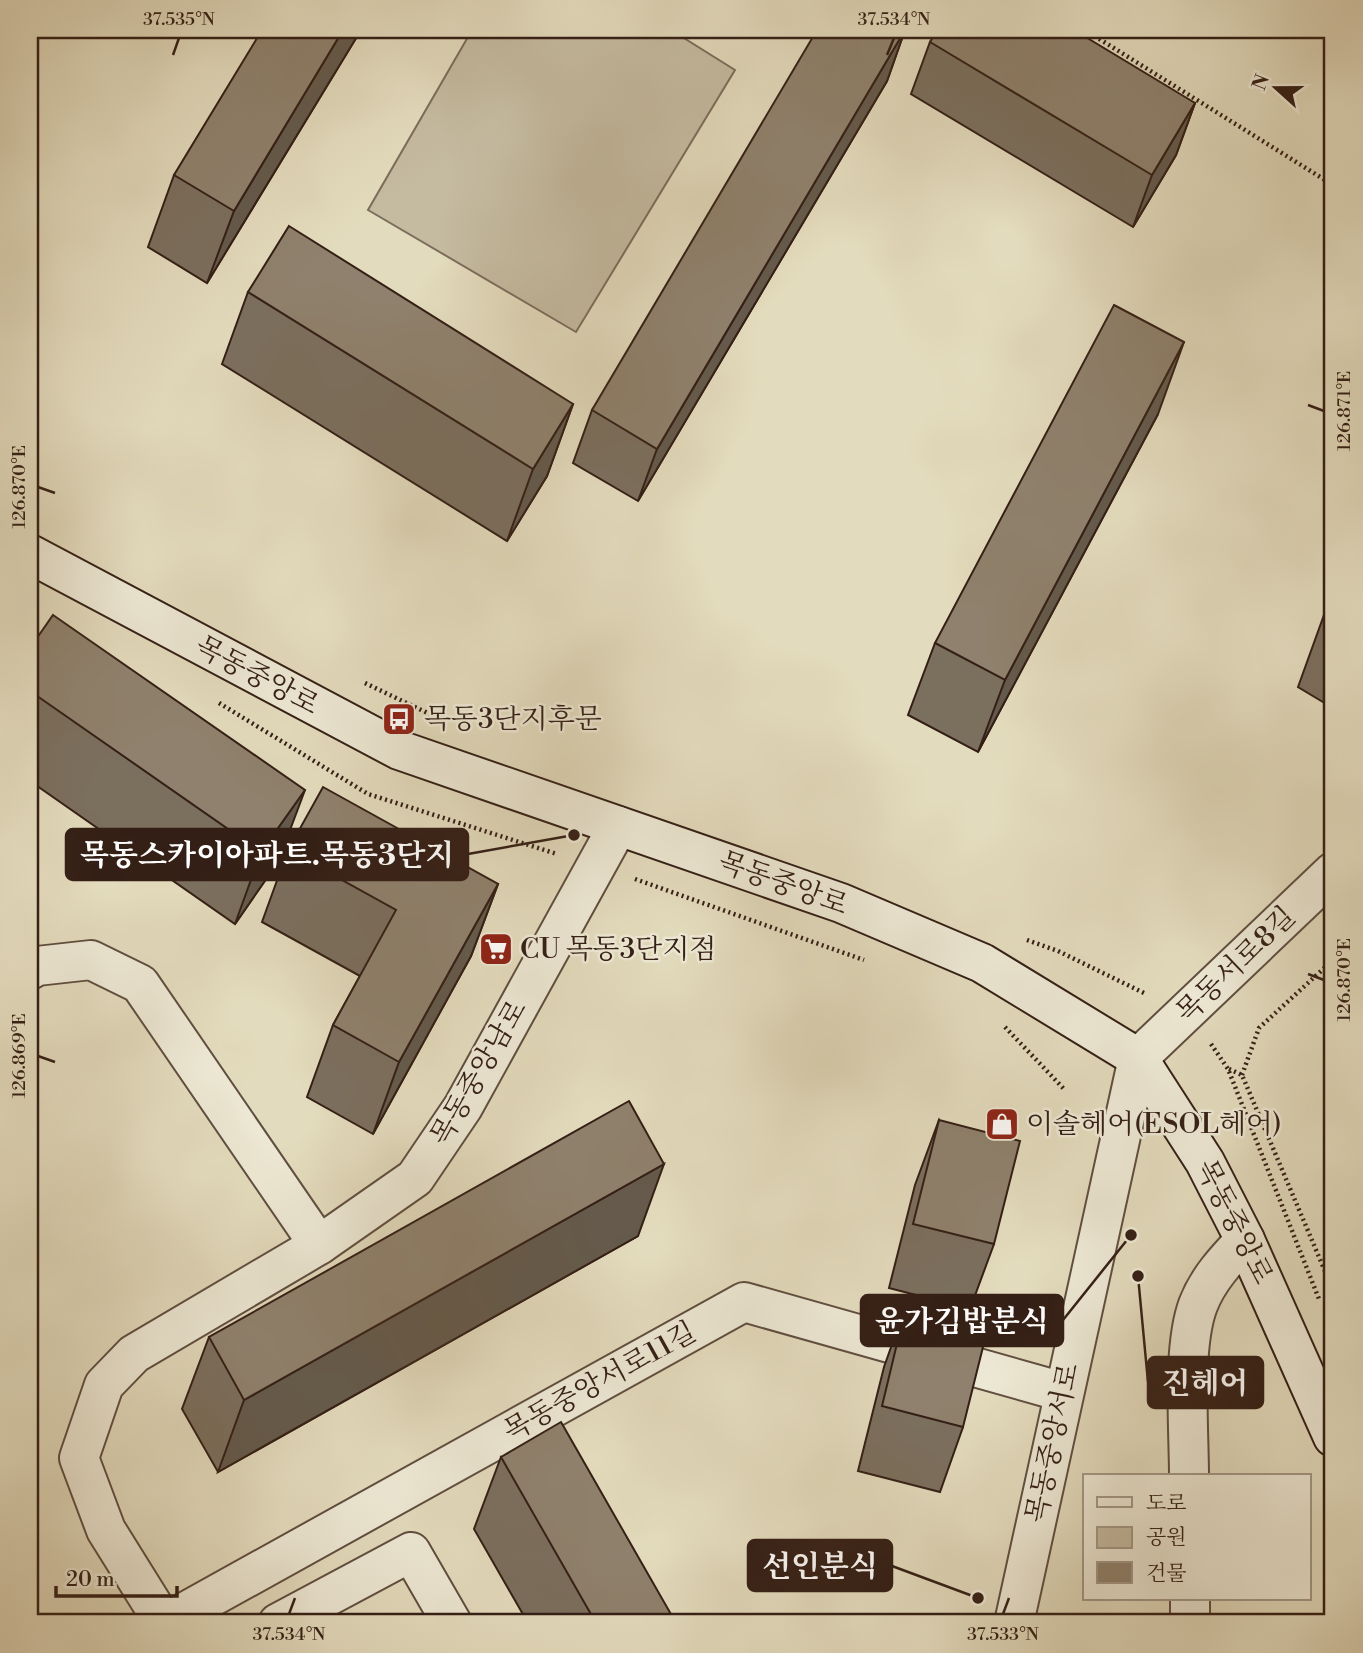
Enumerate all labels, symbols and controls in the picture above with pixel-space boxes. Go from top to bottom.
text: 37.535°N [143,8,216,31]
text: 37.534°N [858,8,931,31]
north arrow [1240,52,1310,122]
text: N [1247,71,1275,94]
text: 126.871°E [1333,371,1356,451]
text: 126.870°E [8,445,31,529]
street label: 목동중앙로 [189,629,325,723]
bus stop icon: 목동3단지후문 [380,700,418,738]
place label: 목동3단지후문 [424,702,602,737]
callout: 목동스카이아파트.목동3단지 [66,829,468,880]
text: 목동스카이아파트.목동3단지 [80,837,454,875]
street label: 목동중앙로 [713,844,853,924]
street label: 목동서로8길 [1169,899,1303,1031]
supermarket icon: CU 목동3단지점 [477,930,515,968]
place label: CU 목동3단지점 [520,932,716,967]
text: 126.870°E [1333,938,1356,1022]
street label: 목동중앙남로 [423,994,535,1152]
text: 126.869°E [8,1013,31,1099]
shop icon: 이솔헤어(ESOL헤어) [983,1105,1021,1143]
place label: 이솔헤어(ESOL헤어) [1026,1107,1282,1142]
street label: 목동중앙로 [1188,1154,1280,1290]
callout: 윤가김밥분식 [861,1295,1063,1346]
text: 윤가김밥분식 [875,1303,1049,1341]
street label: 목동중앙서로11길 [498,1315,702,1449]
callout: 진헤어 [1148,1357,1263,1408]
street label: 목동중앙서로 [1019,1360,1087,1526]
text: 진헤어 [1162,1365,1248,1403]
legend [1083,1474,1310,1600]
text: 도로 [1146,1491,1187,1517]
text: 공원 [1146,1525,1187,1551]
callout: 선인분식 [748,1540,892,1591]
text: 선인분식 [762,1548,878,1586]
scale bar [56,1555,177,1599]
text: 건물 [1146,1561,1187,1587]
text: 20 m [66,1567,115,1593]
text: 37.534°N [253,1623,326,1646]
text: 37.533°N [967,1623,1040,1646]

